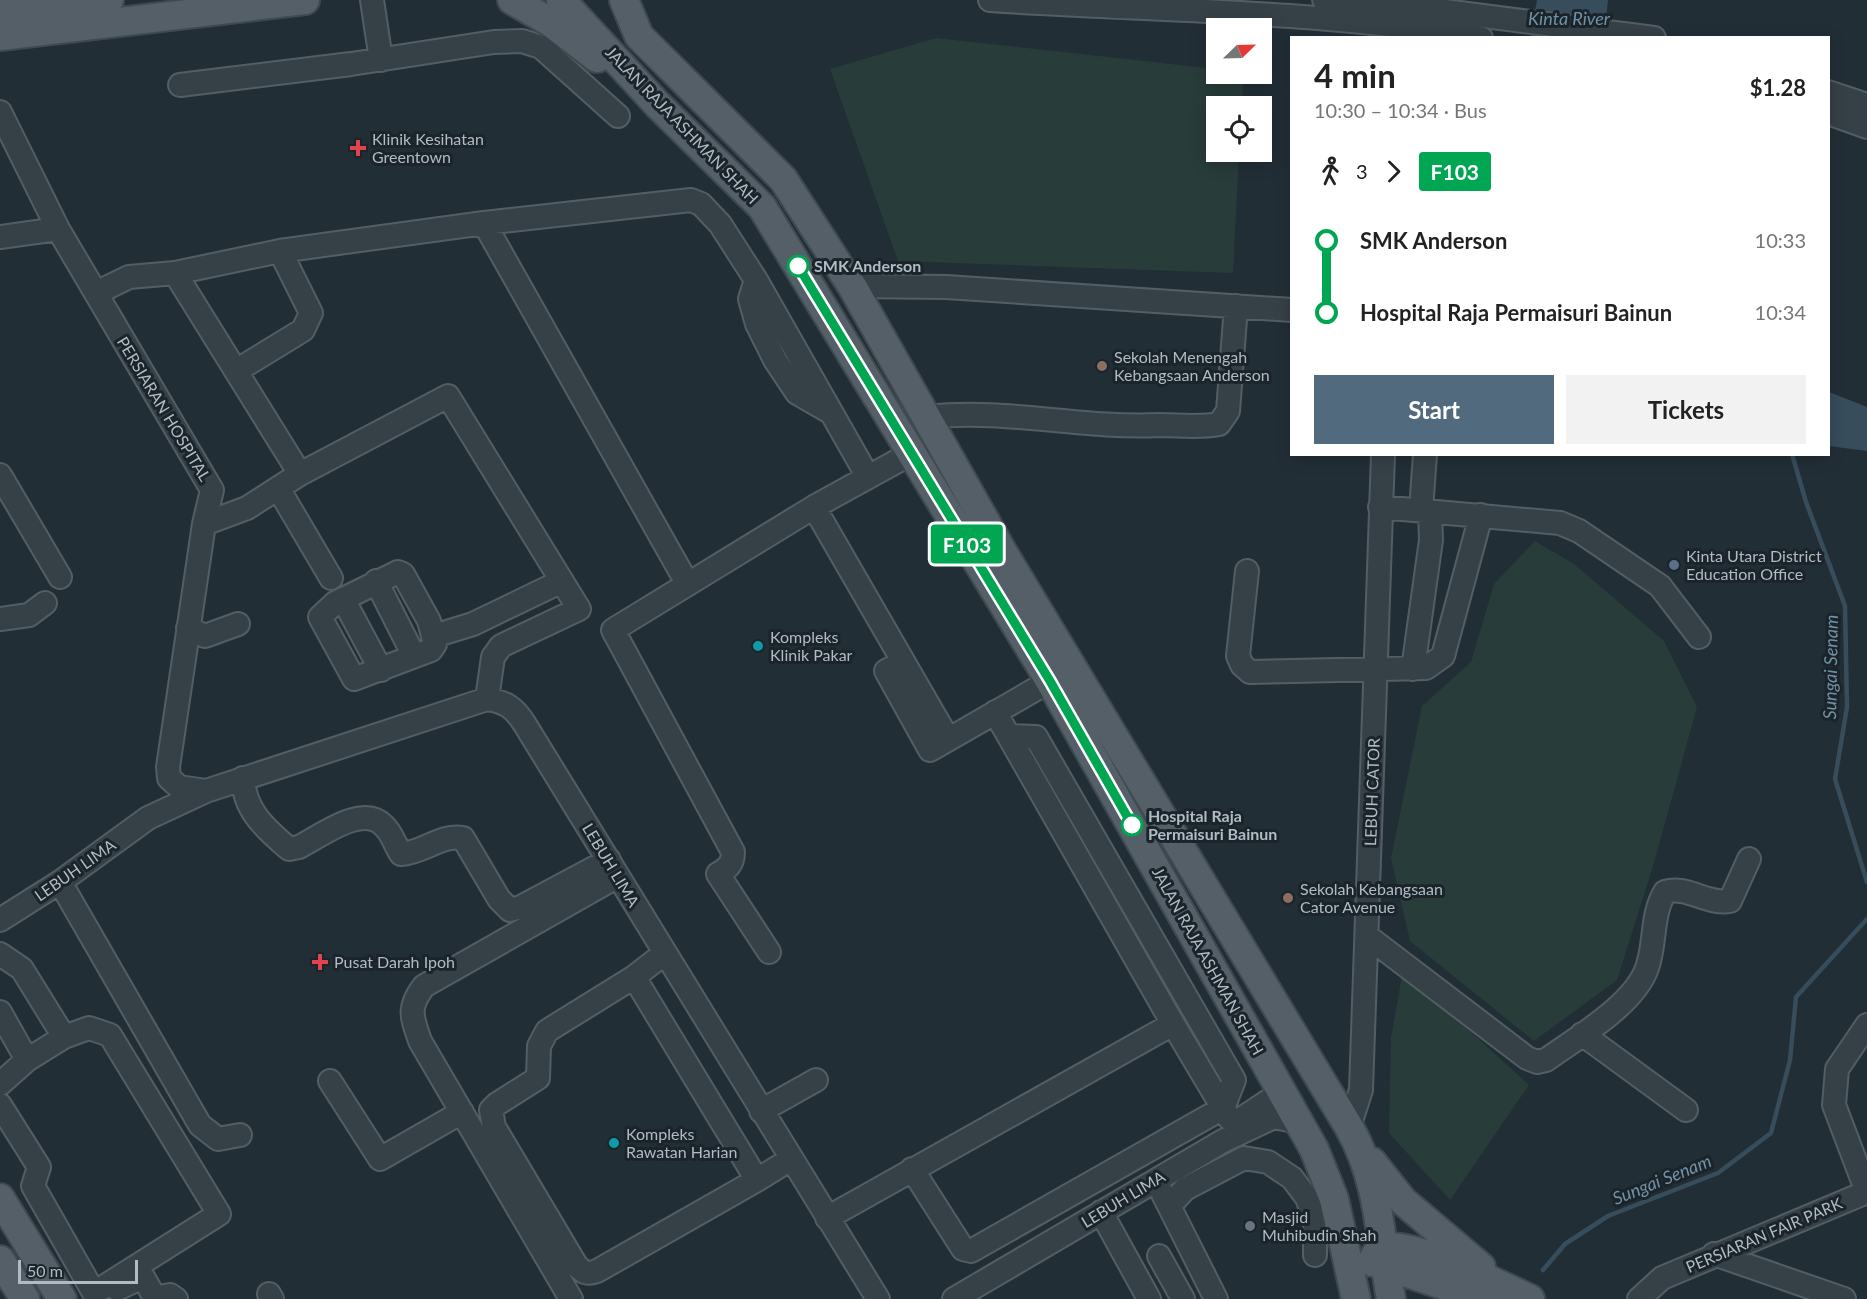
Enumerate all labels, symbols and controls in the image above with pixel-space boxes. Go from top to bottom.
water label: Kinta River [1528,7,1611,29]
north arrow [1206,18,1272,84]
map controls [1206,18,1272,162]
street label: JALAN RAJA ASHMAN SHAH [602,42,763,207]
text: 4 min [1314,55,1396,95]
text: $1.28 [1750,74,1806,101]
button: locate [1206,96,1272,162]
text: 10:30 – 10:34 · Bus [1314,98,1487,122]
place label: Klinik Kesihatan Greentown [372,129,484,166]
marker: Klinik Kesihatan Greentown [349,139,367,157]
icon: walk [1314,155,1347,188]
icon: forward [1377,155,1410,188]
text: 3 [1356,159,1368,183]
text: F103 [1431,159,1479,184]
text: SMK Anderson [1360,227,1507,254]
text: 10:33 [1755,228,1806,252]
marker: SMK Anderson [787,255,809,277]
place label: SMK Anderson [814,256,921,275]
text: Hospital Raja Permaisuri Bainun [1360,299,1672,326]
text: 10:34 [1755,300,1806,324]
street label: PERSIARAN HOSPITAL [114,333,215,484]
place label: Sekolah Menengah Kebangsaan Anderson [1114,347,1270,384]
marker: Sekolah Menengah Kebangsaan Anderson [1095,359,1109,373]
button: Start [1314,375,1554,444]
button: Tickets [1566,375,1806,444]
line badge: F103 [925,524,1009,564]
text: F103 [943,532,991,557]
place label: Kinta Utara District Education Office [1686,546,1822,583]
marker: Kinta Utara District Education Office [1667,558,1681,572]
water label: Sungai Senam [1818,614,1842,719]
place label: Kompleks Klinik Pakar [770,627,853,664]
marker: Kompleks Klinik Pakar [751,639,765,653]
street label: LEBUH CATOR [1360,738,1383,846]
place label: Hospital Raja Permaisuri Bainun [1148,806,1277,843]
marker: Hospital Raja Permaisuri Bainun [1121,814,1143,836]
street label: LEBUH LIMA [579,819,644,910]
street label: LEBUH LIMA [31,835,119,904]
street label: JALAN RAJA ASHMAN SHAH [1149,864,1268,1058]
place label: Sekolah Kebangsaan Cator Avenue [1300,879,1443,916]
marker: Sekolah Kebangsaan Cator Avenue [1281,891,1295,905]
place label: Pusat Darah Ipoh [334,952,455,971]
marker: Pusat Darah Ipoh [311,953,329,971]
place label: Kompleks Rawatan Harian [626,1124,737,1161]
marker: Kompleks Rawatan Harian [607,1136,621,1150]
water label: Sungai Senam [1609,1149,1714,1209]
street label: LEBUH LIMA [1077,1166,1168,1231]
street label: PERSIARAN FAIR PARK [1683,1193,1845,1276]
place label: Masjid Muhibudin Shah [1262,1207,1376,1244]
marker: Masjid Muhibudin Shah [1243,1219,1257,1233]
scale bar [18,1257,138,1284]
text: 50 m [27,1261,63,1280]

